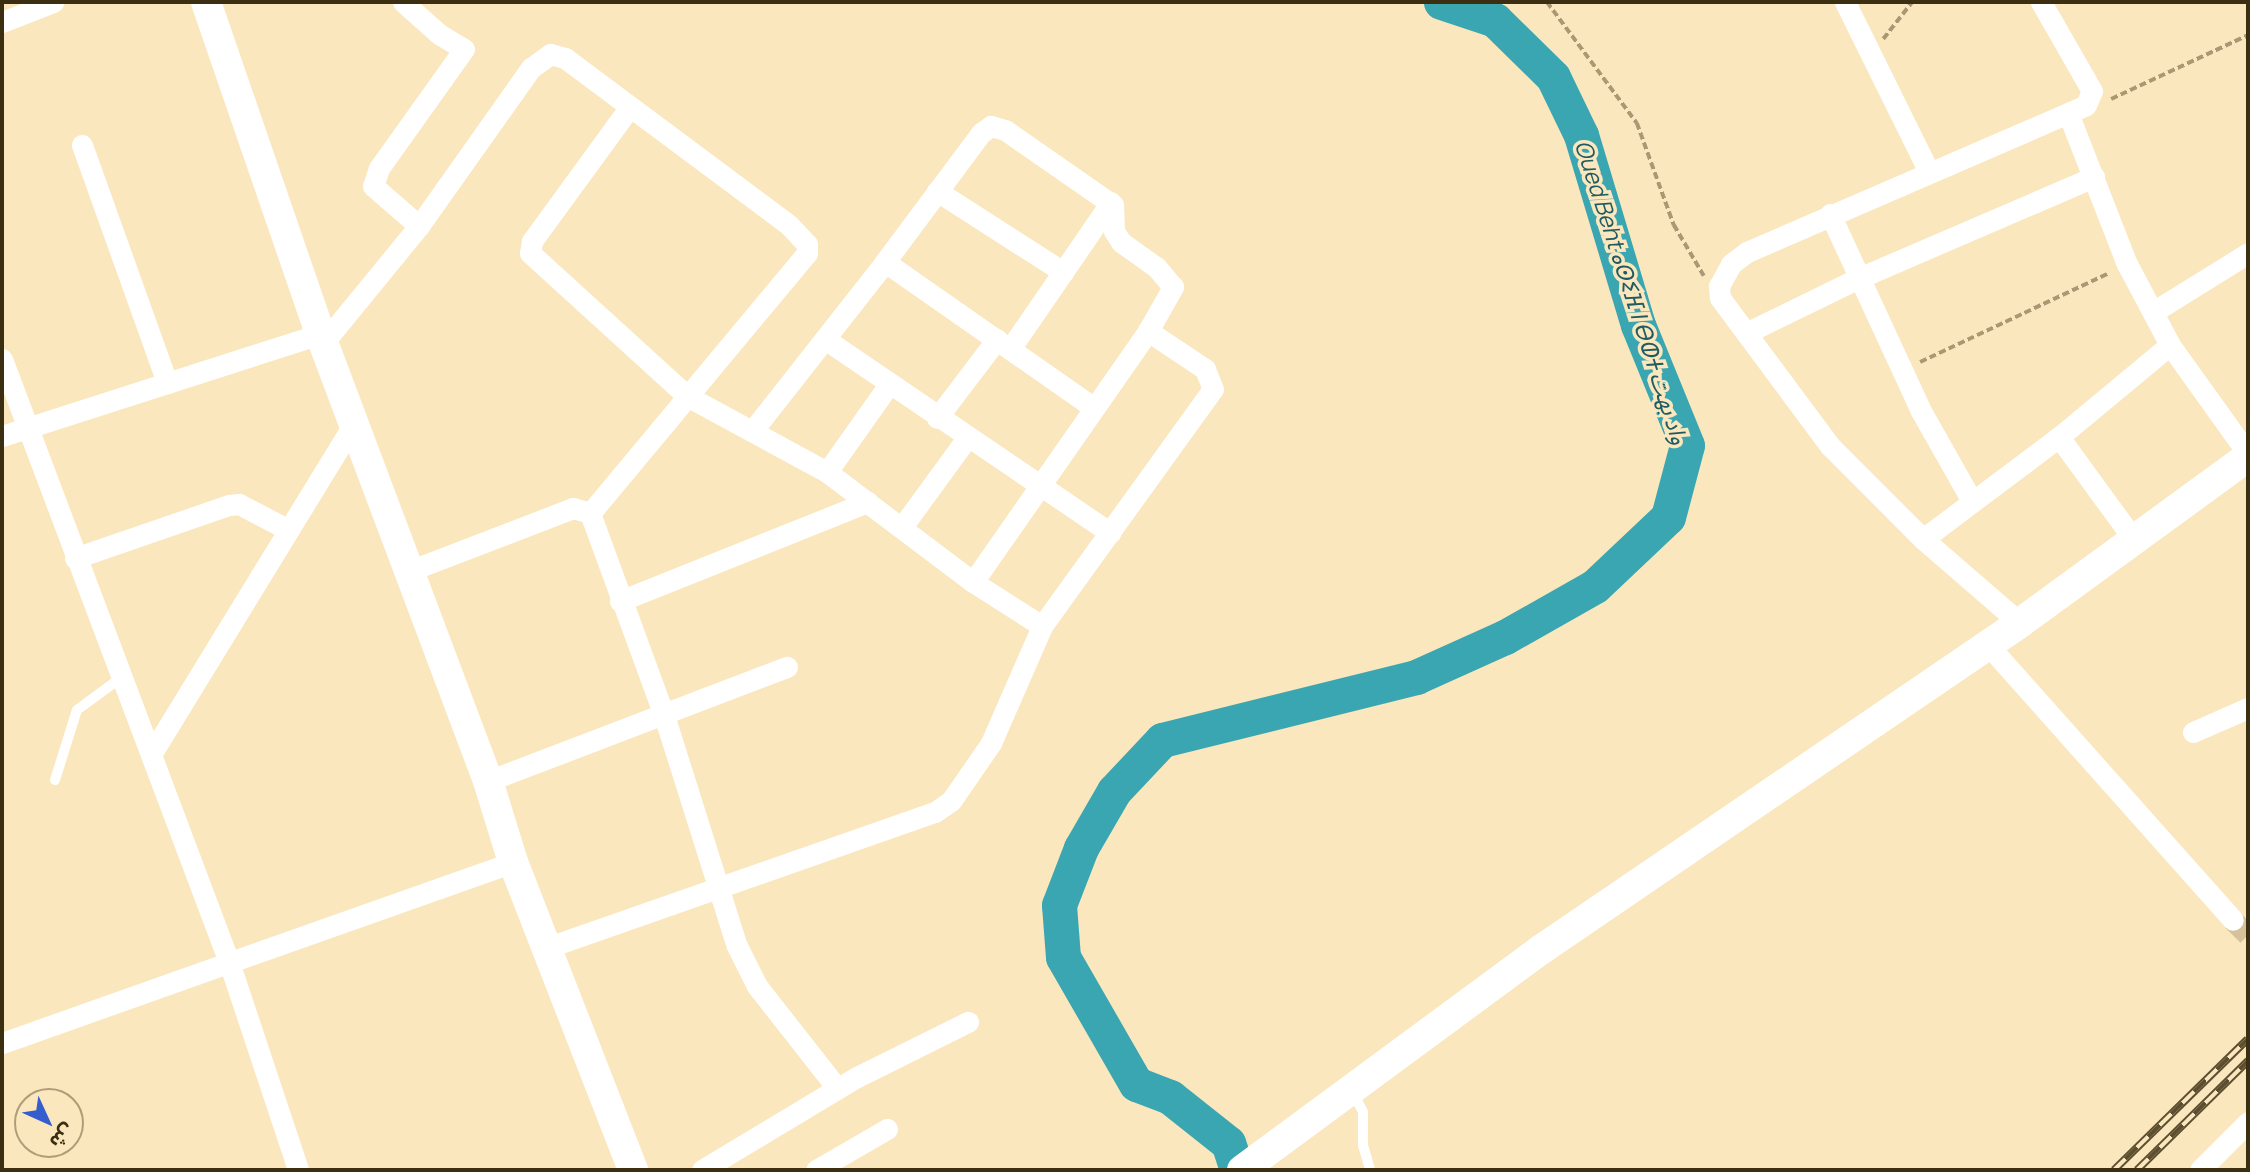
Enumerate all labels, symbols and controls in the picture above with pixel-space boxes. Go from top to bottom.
water label: Oued Beht ⴰⵙⵉⴼ ⵏ ⴱⵀⵜ واد بهت [1570,136,1694,448]
north arrow [14,1088,84,1158]
text: ش [44,1118,81,1155]

